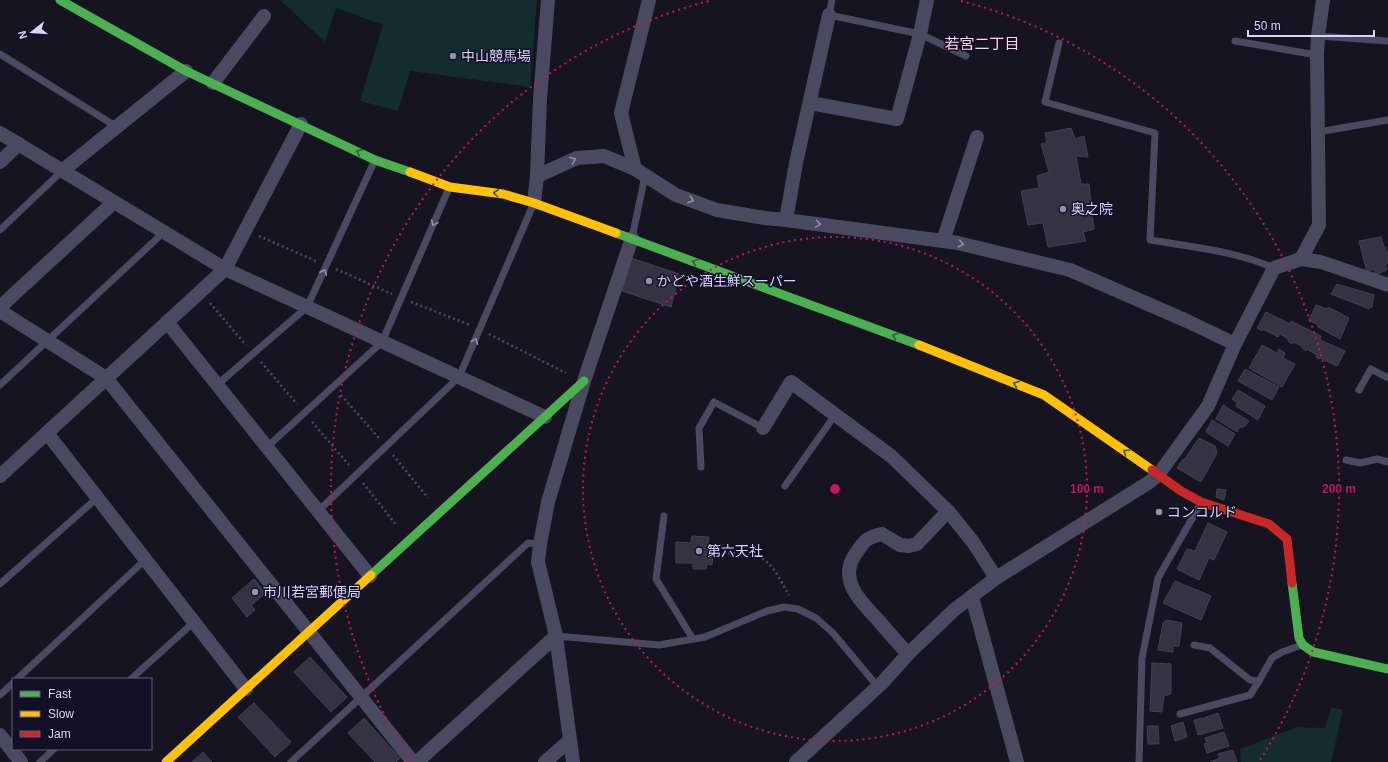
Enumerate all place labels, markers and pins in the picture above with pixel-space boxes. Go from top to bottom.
place label: 中山競馬場 [461,48,531,64]
marker: 中山競馬場 [448,51,458,61]
place label: 奥之院 [1071,201,1113,217]
marker: 奥之院 [1058,204,1068,214]
place label: かどや酒生鮮スーパー [657,273,797,289]
marker: かどや酒生鮮スーパー [644,276,654,286]
centre of rings [828,482,842,496]
place label: コンコルド [1167,504,1237,520]
marker: コンコルド [1154,507,1164,517]
place label: 第六天社 [707,543,763,559]
marker: 第六天社 [694,546,704,556]
place label: 市川若宮郵便局 [263,584,361,600]
marker: 市川若宮郵便局 [250,587,260,597]

